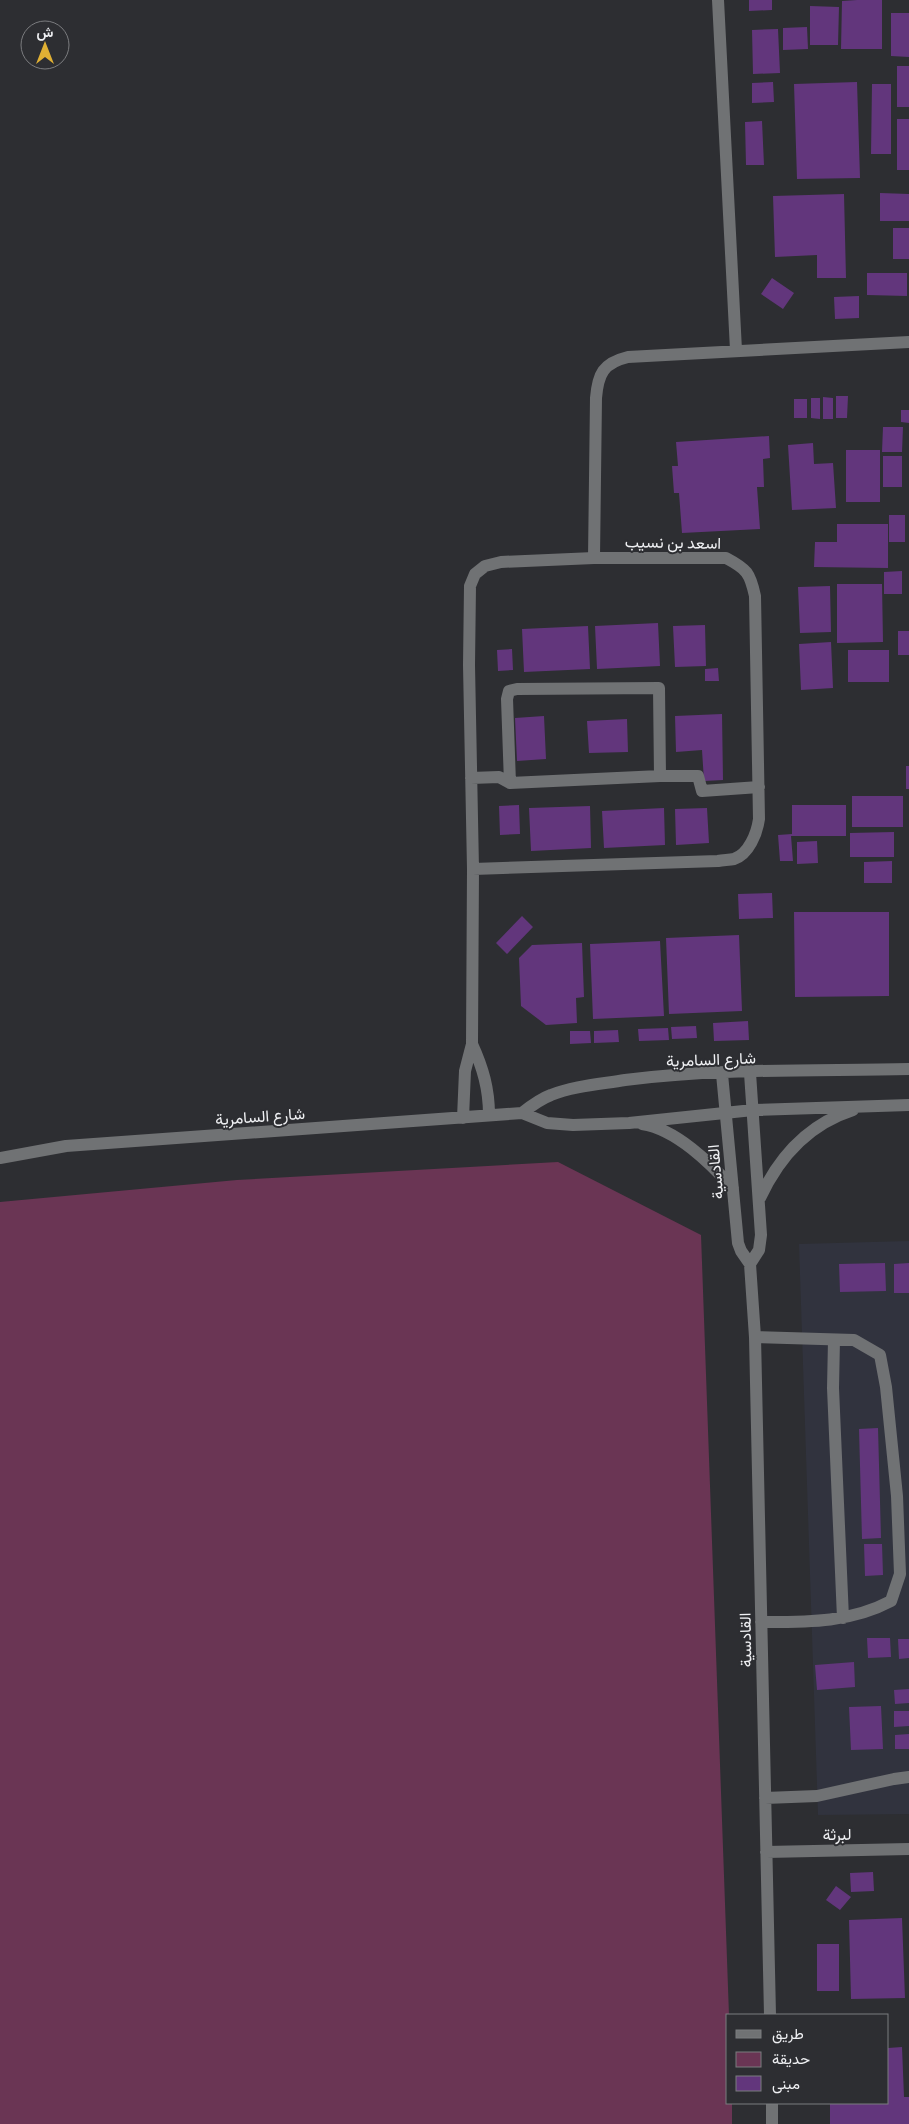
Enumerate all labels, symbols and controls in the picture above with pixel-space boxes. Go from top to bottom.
north arrow [20,20,70,70]
text: ش [37,24,54,41]
street label: اسعد بن نسيب [625,532,721,554]
street label: شارع السامرية [666,1048,756,1073]
street label: شارع السامرية [215,1104,306,1131]
street label: القادسية [704,1144,727,1200]
street label: القادسية [736,1612,755,1668]
street label: لبرثة [822,1825,852,1845]
legend [726,2014,889,2104]
text: طريق [772,2025,804,2044]
text: حديقة [772,2050,810,2068]
text: مبنى [772,2075,800,2094]

